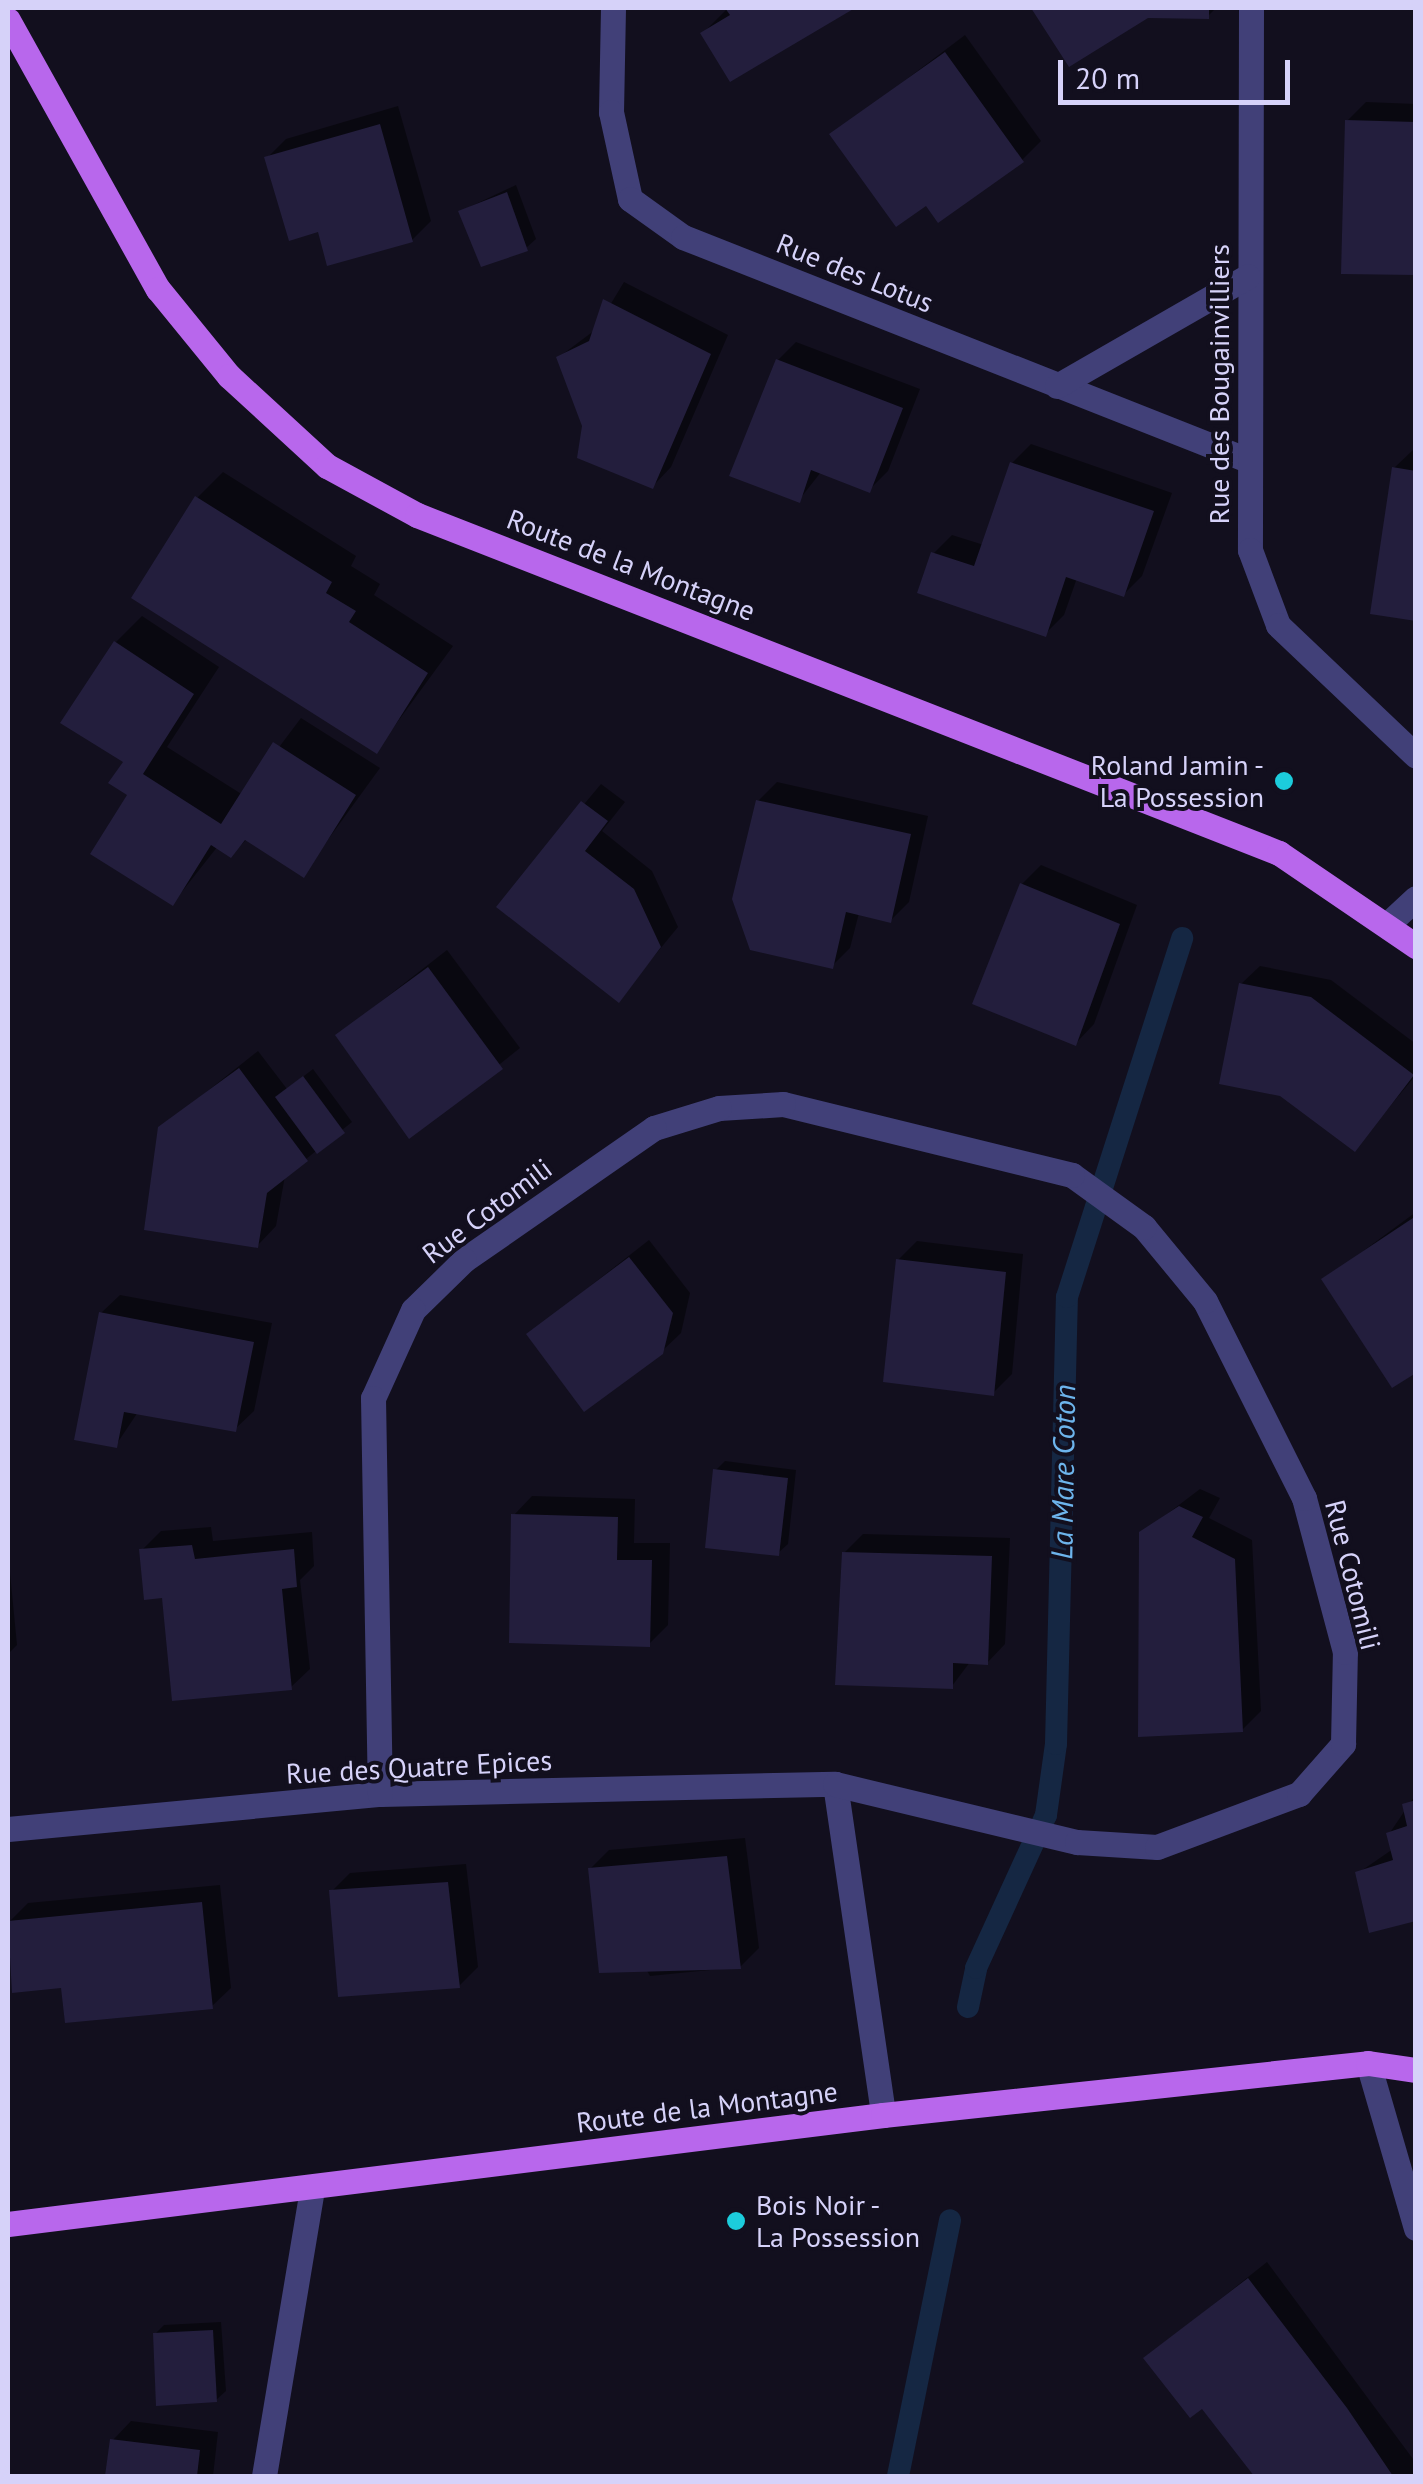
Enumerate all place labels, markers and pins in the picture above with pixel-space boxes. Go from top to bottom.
place label: Roland Jamin - La Possession [1089,748,1264,814]
marker: Roland Jamin - La Possession [1273,770,1295,792]
place label: Bois Noir - La Possession [756,2188,920,2254]
marker: Bois Noir - La Possession [725,2210,747,2232]

